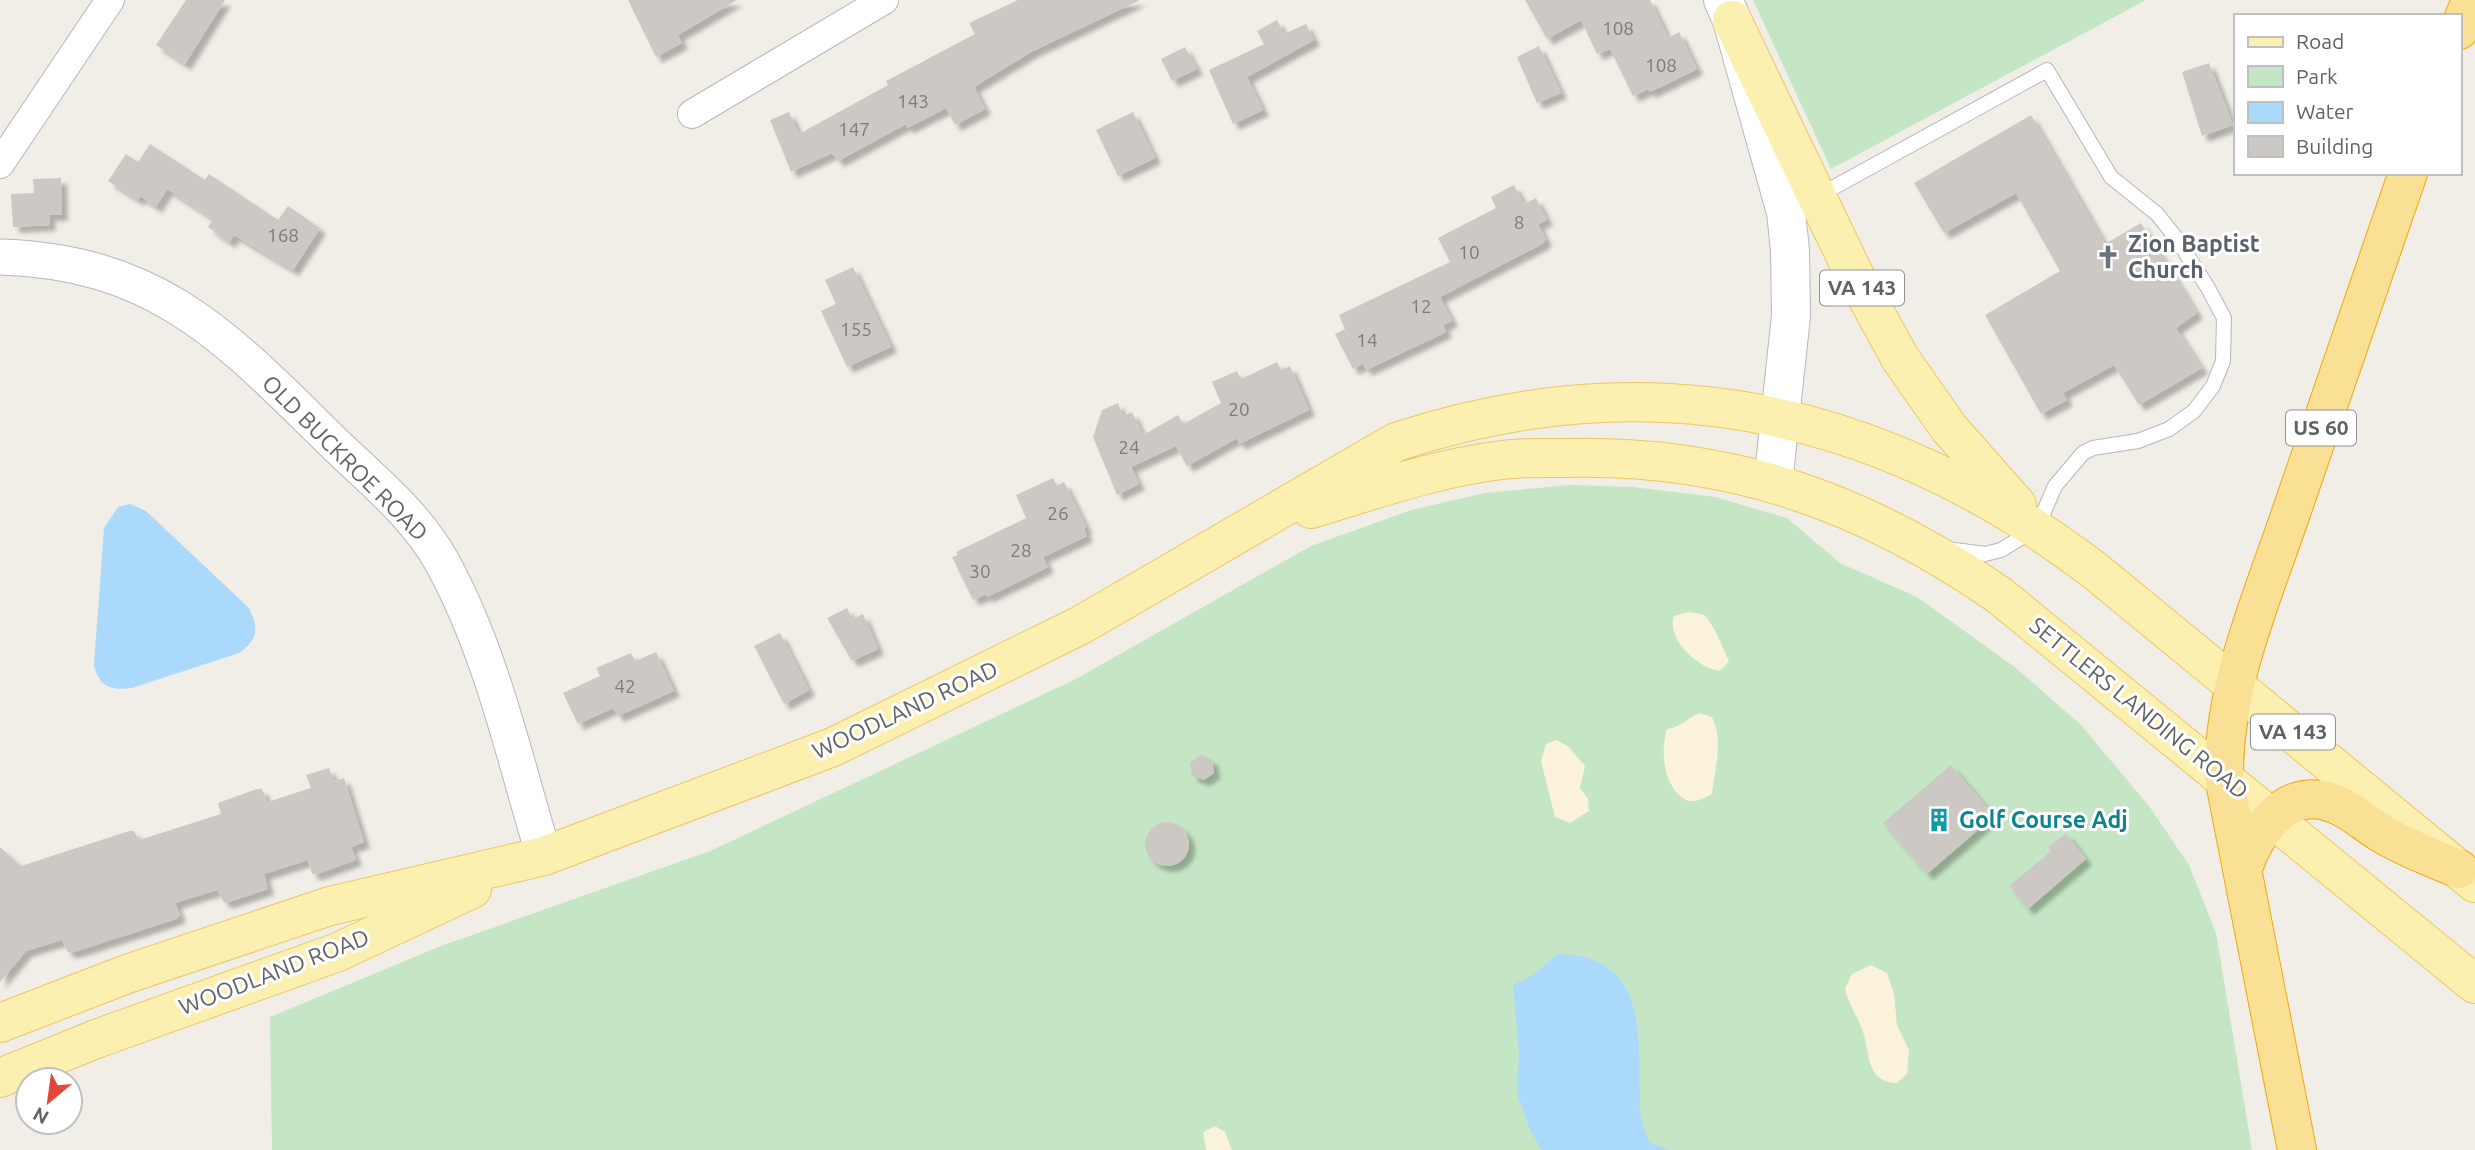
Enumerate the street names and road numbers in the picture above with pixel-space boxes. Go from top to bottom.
road number: VA 143 [1820,270,1904,306]
street label: OLD BUCKROE ROAD [258,370,433,545]
road number: US 60 [2286,410,2356,446]
street label: SETTLERS LANDING ROAD [2025,612,2253,803]
street label: WOODLAND ROAD [808,656,1001,763]
road number: VA 143 [2251,714,2335,750]
street label: WOODLAND ROAD [175,924,372,1019]

